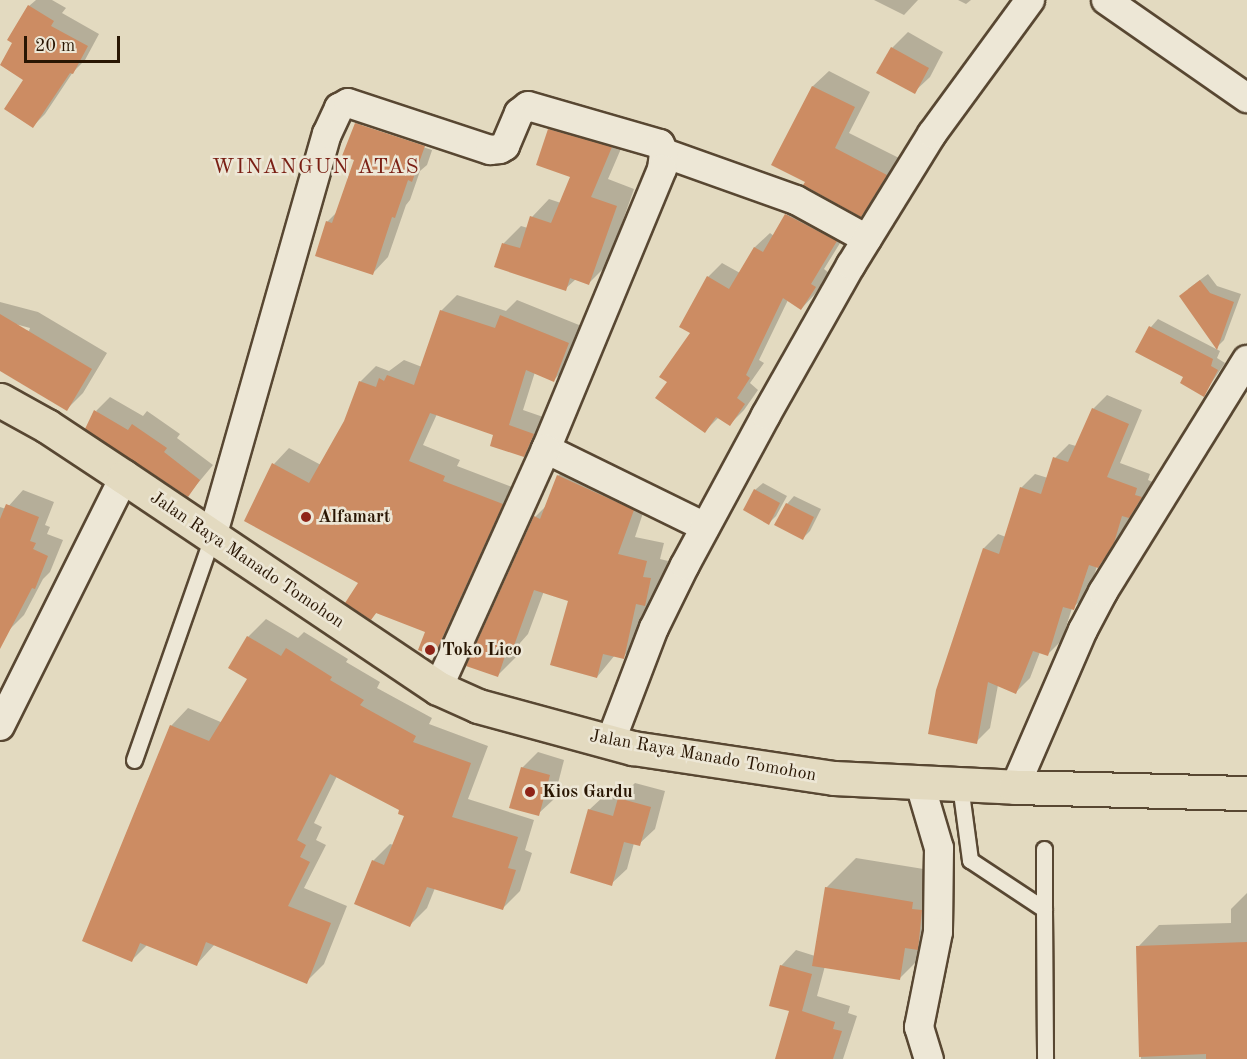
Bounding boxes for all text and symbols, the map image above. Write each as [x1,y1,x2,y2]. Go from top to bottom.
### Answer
scale bar [27,24,123,62]
text: 20 m [35,37,75,55]
district label: WINANGUN ATAS [212,155,420,181]
street label: Jalan Raya Manado Tomohon [146,487,348,633]
place label: Alfamart [318,506,390,528]
marker: Alfamart [299,510,313,524]
place label: Toko Lico [442,639,522,661]
marker: Toko Lico [423,643,437,657]
street label: Jalan Raya Manado Tomohon [588,725,818,787]
place label: Kios Gardu [542,781,633,803]
marker: Kios Gardu [523,785,537,799]

